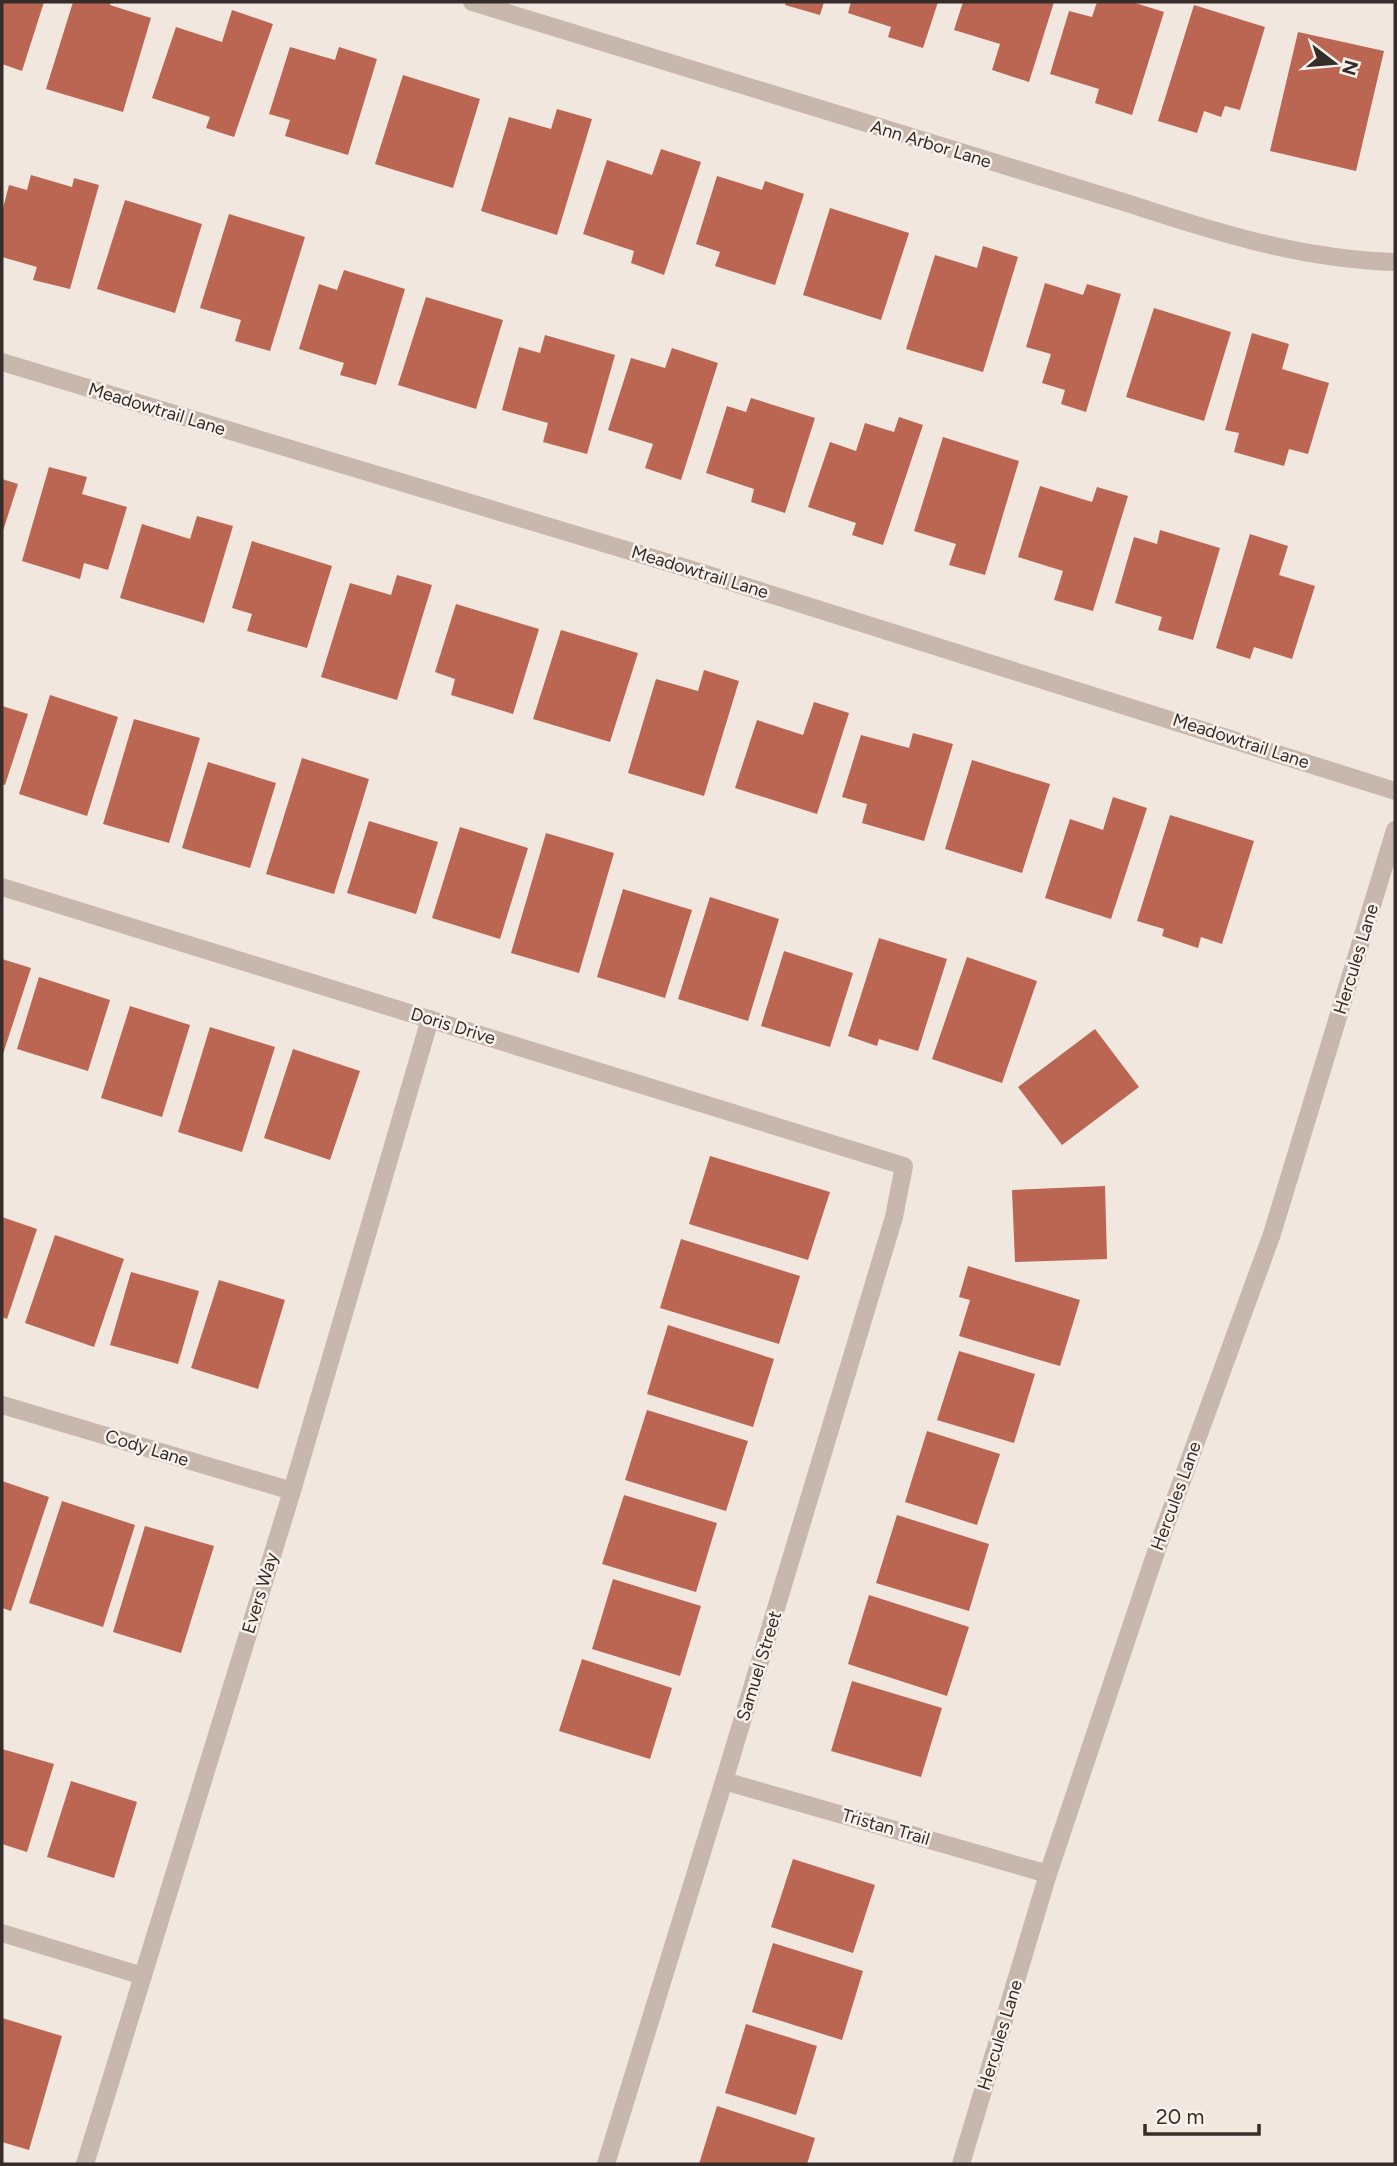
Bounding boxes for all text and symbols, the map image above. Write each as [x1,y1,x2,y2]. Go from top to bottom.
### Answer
north arrow [1299,28,1369,98]
text: N [1337,57,1363,78]
street label: Ann Arbor Lane [868,115,994,173]
street label: Meadowtrail Lane [86,378,228,440]
street label: Meadowtrail Lane [629,541,771,603]
street label: Meadowtrail Lane [1170,709,1312,773]
street label: Hercules Lane [1329,901,1383,1017]
street label: Doris Drive [408,1003,498,1049]
street label: Cody Lane [103,1425,192,1471]
street label: Hercules Lane [1146,1438,1206,1553]
street label: Evers Way [237,1549,283,1636]
street label: Samuel Street [732,1608,786,1724]
street label: Tristan Trail [839,1804,933,1850]
street label: Hercules Lane [973,1977,1027,2093]
scale bar [1145,2092,1259,2136]
text: 20 m [1156,2104,1204,2129]

